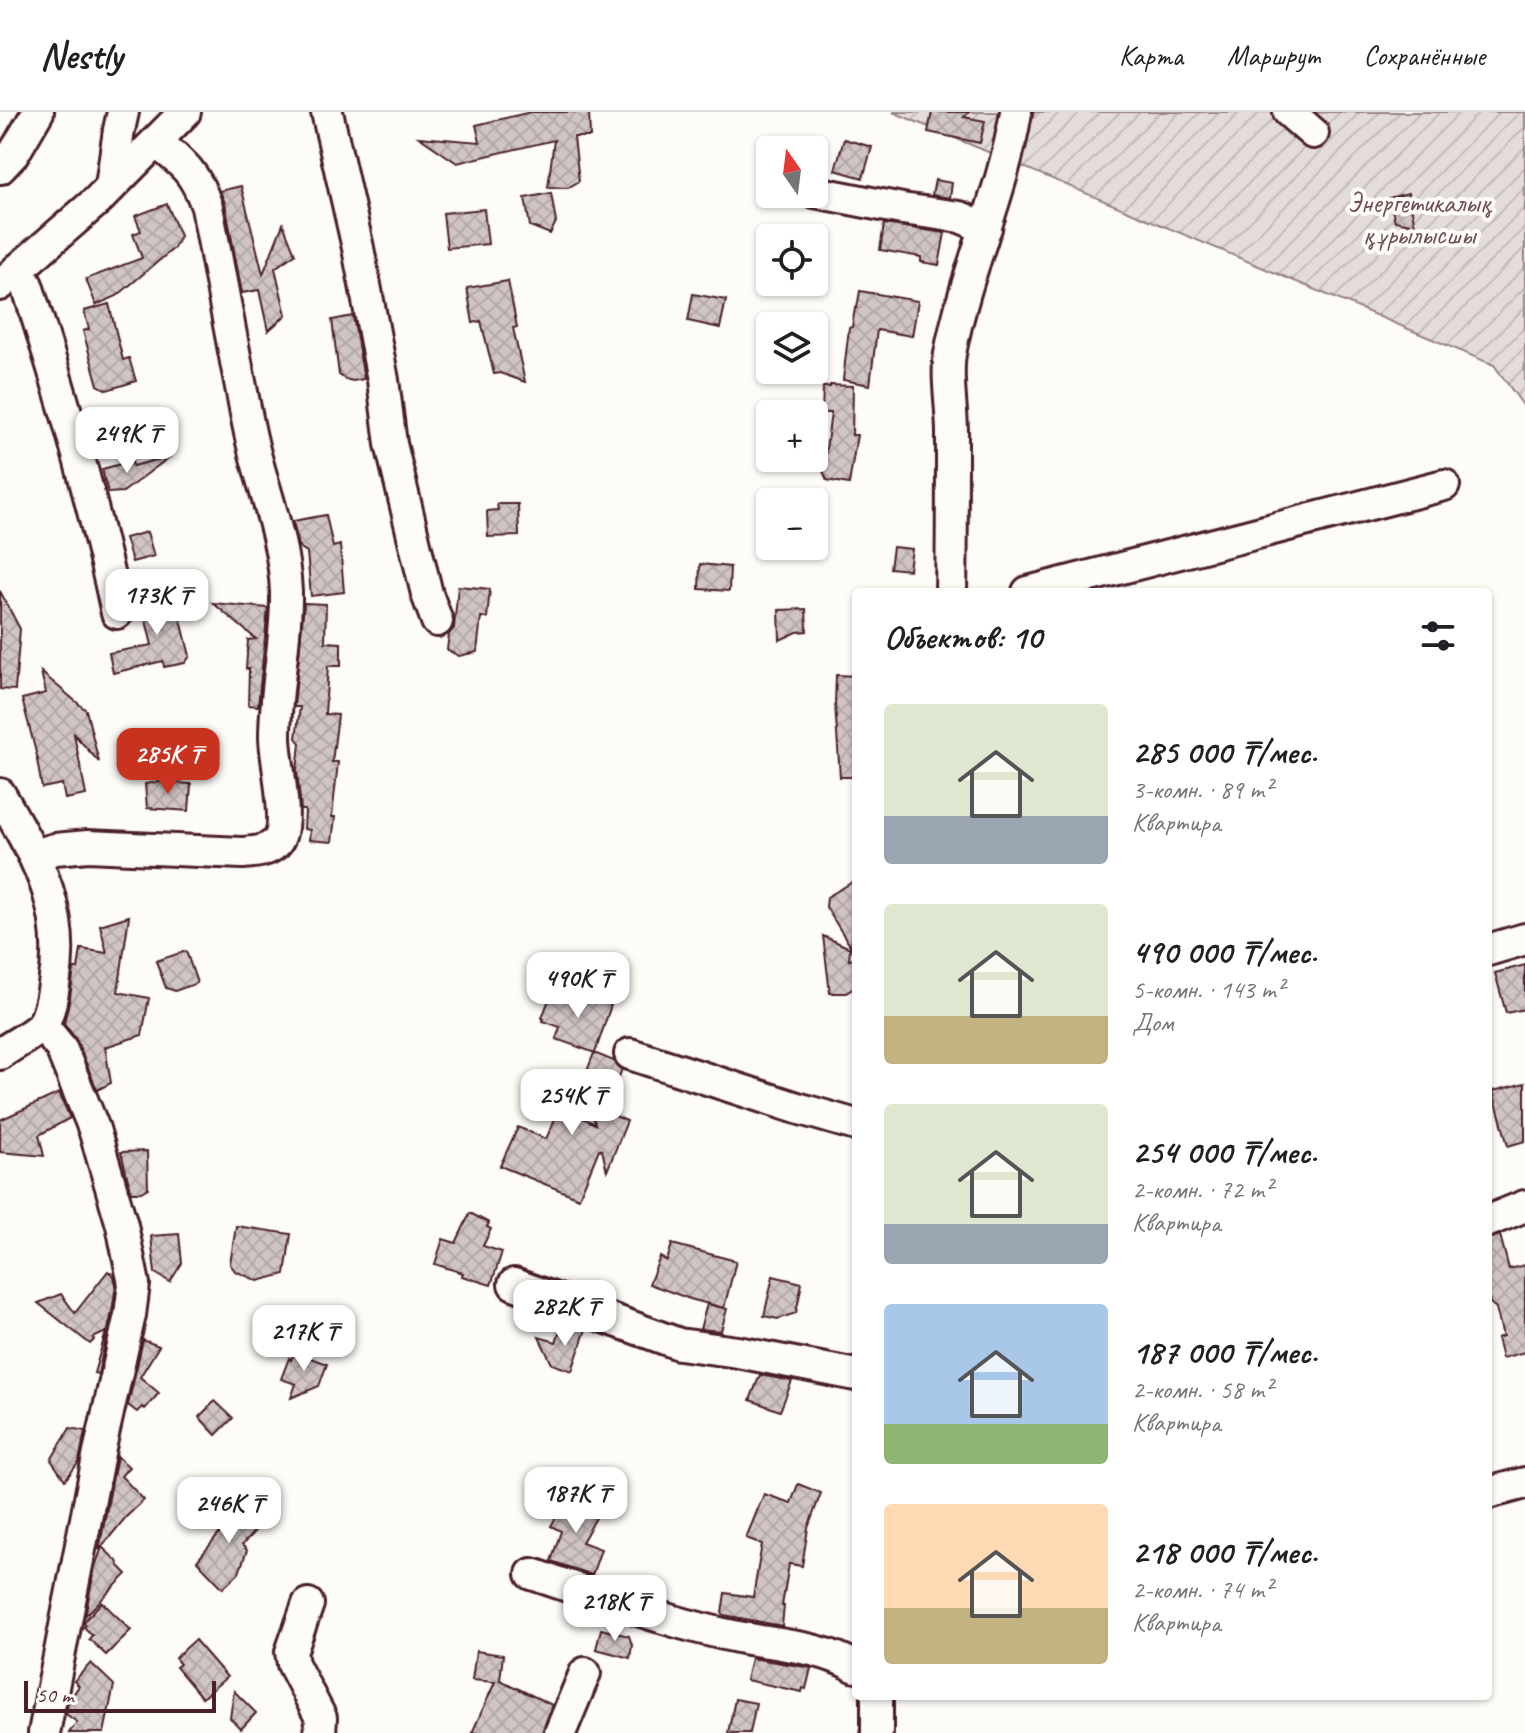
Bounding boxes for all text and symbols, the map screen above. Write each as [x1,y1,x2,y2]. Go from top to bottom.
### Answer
text: Nestly [40,32,122,79]
text: Карта [1119,38,1183,73]
text: Маршрут [1227,38,1319,73]
text: Сохранённые [1363,38,1485,73]
north arrow [756,136,828,208]
map controls [756,136,828,560]
park label: Энергетикалық құрылысшы [1347,185,1493,252]
button: locate [756,224,828,296]
button: layers [756,312,828,384]
button: + [756,400,828,472]
pin: 249K ₸ [62,407,192,475]
text: 249K ₸ [94,416,160,449]
button: − [756,488,828,560]
pin: 173K ₸ [92,569,222,637]
text: 173K ₸ [123,578,191,611]
icon: filters [1416,614,1460,658]
text: Объектов: 10 [884,615,1042,658]
pin: 285K ₸ [103,728,233,796]
text: 285 000 ₸/мес. [1132,730,1317,773]
icon: home [948,736,1044,832]
text: 285K ₸ [135,737,201,770]
text: 3-комн. · 89 m² [1132,773,1272,806]
text: Квартира [1132,806,1221,839]
text: 490 000 ₸/мес. [1132,930,1317,973]
icon: home [948,936,1044,1032]
pin: 490K ₸ [513,952,643,1020]
text: 490K ₸ [545,961,611,994]
text: 5-комн. · 143 m² [1132,973,1284,1006]
text: Дом [1132,1006,1174,1039]
pin: 254K ₸ [507,1069,637,1137]
text: 254K ₸ [539,1078,605,1111]
text: 254 000 ₸/мес. [1132,1130,1317,1173]
icon: home [948,1136,1044,1232]
text: 2-комн. · 72 m² [1132,1173,1272,1206]
text: Квартира [1132,1206,1221,1239]
pin: 282K ₸ [500,1280,630,1348]
text: 282K ₸ [531,1289,599,1322]
pin: 217K ₸ [239,1305,369,1373]
text: 217K ₸ [270,1314,338,1347]
text: 187 000 ₸/мес. [1132,1330,1317,1373]
icon: home [948,1336,1044,1432]
text: 2-комн. · 58 m² [1132,1373,1272,1406]
text: Квартира [1132,1406,1221,1439]
pin: 187K ₸ [511,1467,641,1535]
text: 187K ₸ [542,1476,610,1509]
pin: 246K ₸ [164,1477,294,1545]
text: 246K ₸ [195,1486,263,1519]
text: 218 000 ₸/мес. [1132,1530,1318,1573]
icon: home [948,1536,1044,1632]
text: 2-комн. · 74 m² [1132,1573,1272,1606]
pin: 218K ₸ [550,1575,680,1643]
text: 218K ₸ [581,1584,649,1617]
text: Квартира [1132,1606,1221,1639]
scale bar [24,1677,216,1713]
text: 50 m [36,1681,73,1709]

